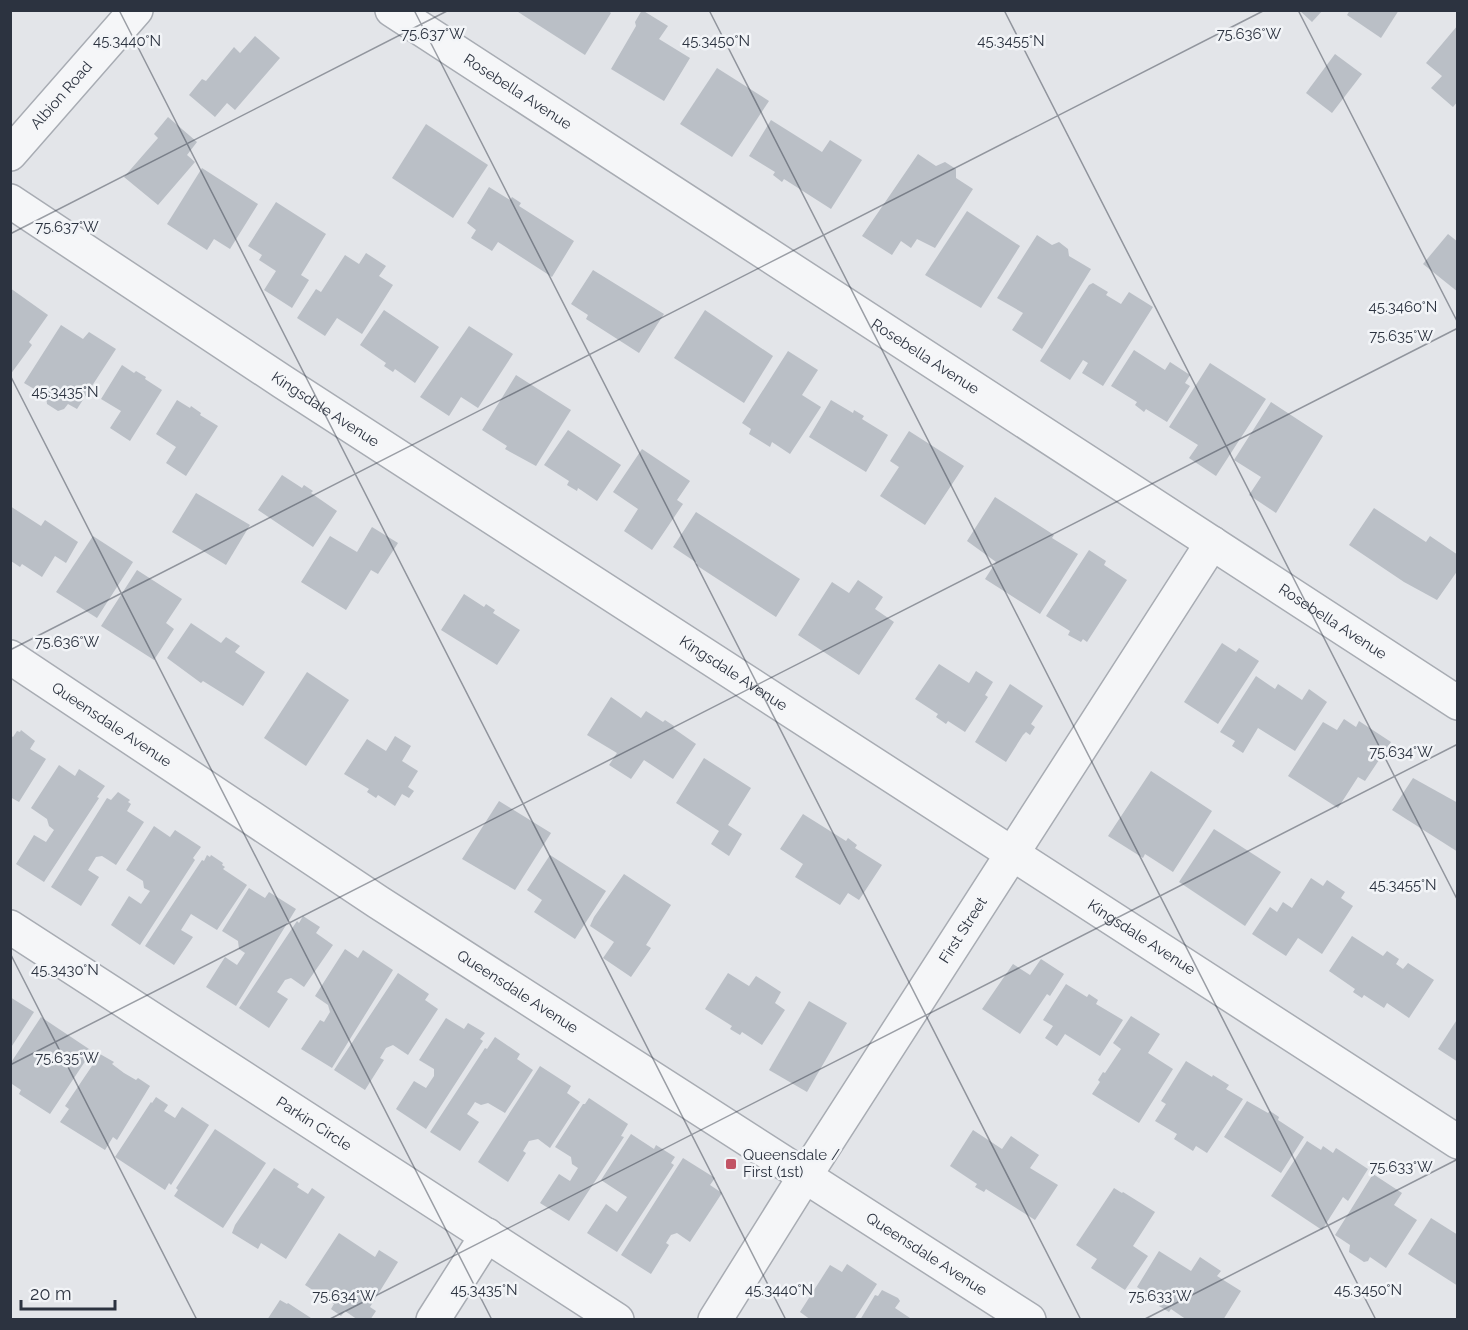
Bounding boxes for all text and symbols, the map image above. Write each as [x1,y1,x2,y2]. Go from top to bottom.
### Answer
text: 75.637°W [401,25,465,43]
text: 75.636°W [1217,25,1282,43]
text: 45.3440°N [93,32,161,50]
text: 45.3450°N [682,32,750,50]
text: 45.3455°N [977,32,1045,50]
street label: Rosebella Avenue [460,50,575,133]
street label: Albion Road [27,58,96,133]
text: 75.637°W [35,218,99,236]
text: 45.3460°N [1369,298,1437,316]
street label: Rosebella Avenue [868,315,983,398]
text: 75.635°W [1369,327,1433,345]
street label: Kingsdale Avenue [268,368,383,451]
text: 45.3435°N [31,383,99,401]
street label: Rosebella Avenue [1275,580,1390,663]
street label: Kingsdale Avenue [676,632,791,715]
text: 75.636°W [35,633,100,651]
street label: Queensdale Avenue [48,678,175,771]
text: 75.634°W [1369,743,1433,761]
text: 45.3455°N [1369,876,1437,894]
street label: First Street [935,894,991,967]
street label: Kingsdale Avenue [1084,896,1199,979]
street label: Queensdale Avenue [454,946,582,1037]
text: 45.3430°N [31,961,99,979]
text: 75.635°W [35,1049,99,1067]
street label: Parkin Circle [273,1093,355,1155]
place label: Queensdale / First (1st) [743,1146,840,1181]
marker: Queensdale / First (1st) [724,1157,738,1171]
text: 75.633°W [1369,1158,1433,1176]
street label: Queensdale Avenue [863,1209,991,1300]
scale bar [21,1273,116,1311]
text: 45.3435°N [450,1281,518,1299]
text: 45.3440°N [745,1281,813,1299]
text: 45.3450°N [1334,1281,1402,1299]
text: 20 m [30,1283,72,1304]
text: 75.634°W [312,1287,376,1305]
text: 75.633°W [1128,1287,1192,1305]

